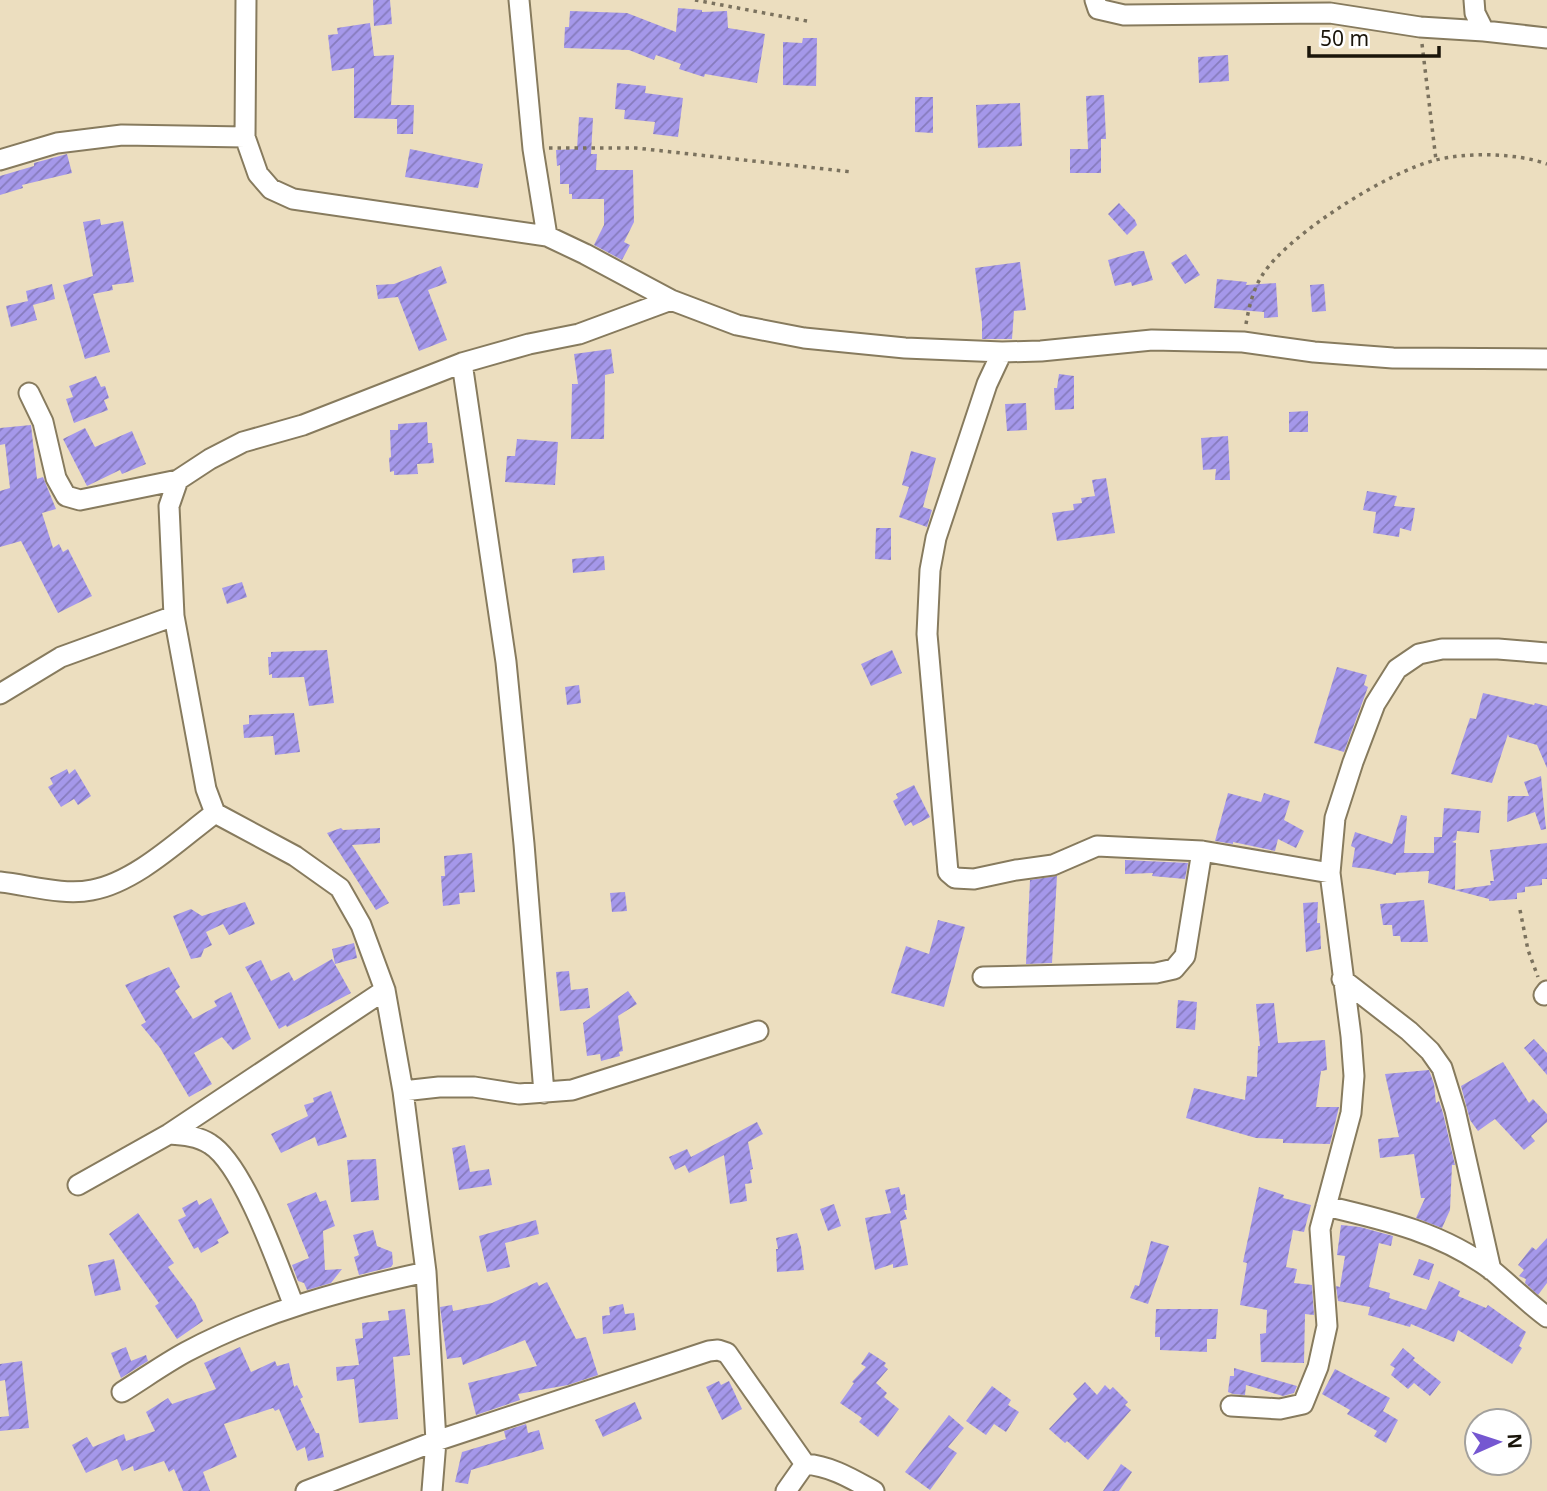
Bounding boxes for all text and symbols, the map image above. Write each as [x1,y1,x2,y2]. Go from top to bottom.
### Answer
scale bar [1309,14,1438,58]
text: 50 m [1320,24,1369,52]
north arrow [1463,1407,1533,1477]
text: N [1502,1433,1528,1450]

